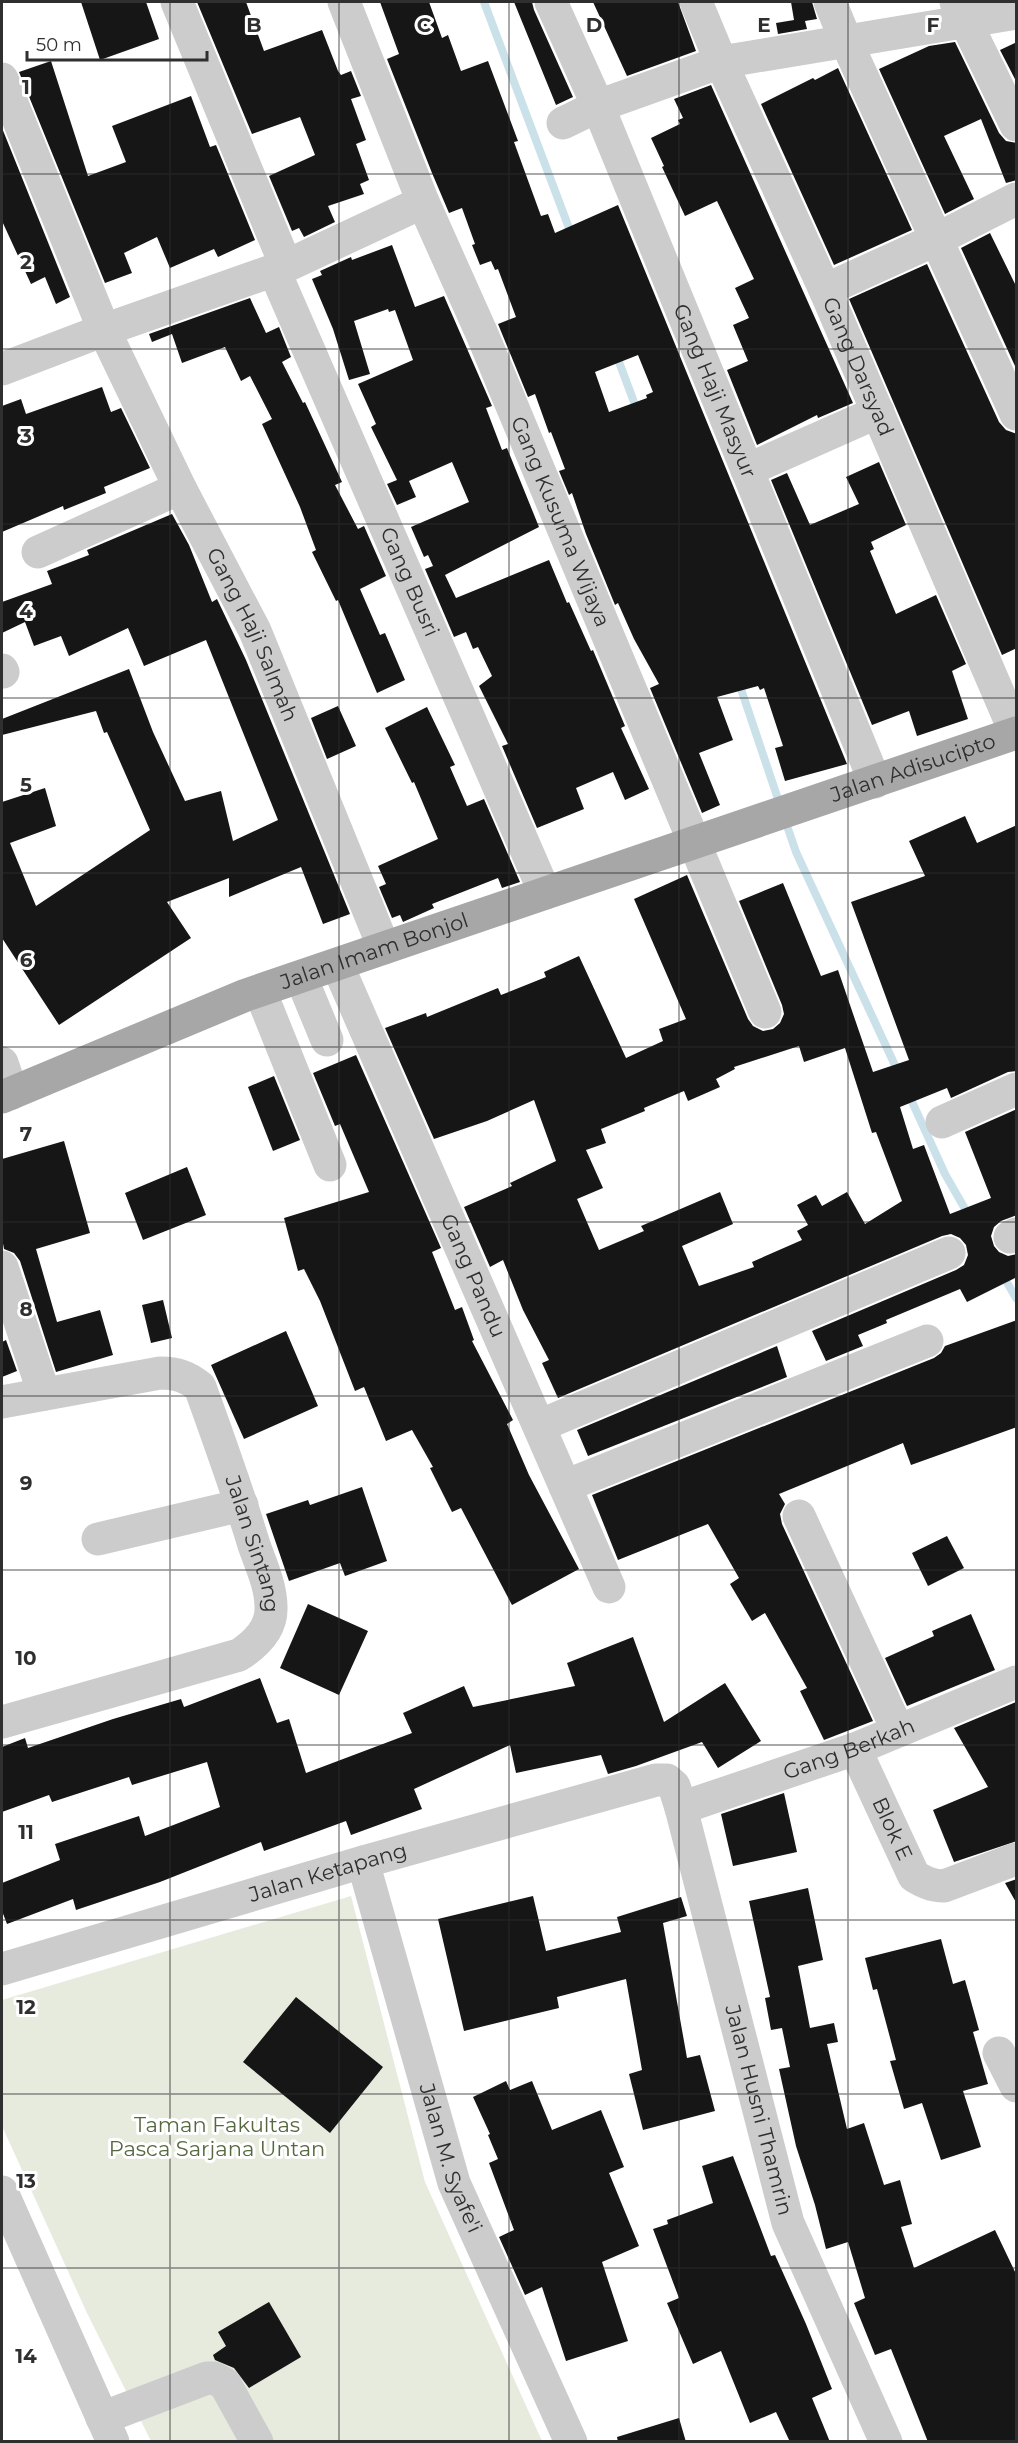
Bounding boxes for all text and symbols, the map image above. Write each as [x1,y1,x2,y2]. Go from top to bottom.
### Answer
text: B [246,13,262,37]
text: C [417,13,432,37]
text: D [586,13,602,37]
text: E [757,13,771,37]
text: F [927,13,940,37]
scale bar [27,24,207,62]
text: 50 m [36,34,82,56]
text: 1 [22,75,30,99]
text: 2 [20,250,32,274]
street label: Gang Darsyad [818,293,899,440]
street label: Gang Haji Masyur [668,300,762,481]
street label: Gang Kusuma Wijaya [506,413,616,630]
text: 3 [19,424,32,448]
street label: Gang Busri [375,523,445,640]
street label: Gang Haji Salmah [202,543,304,725]
text: 4 [19,599,33,623]
street label: Jalan Adisucipto [826,728,999,808]
text: 5 [20,773,32,797]
street label: Jalan Imam Bonjol [276,907,472,995]
text: 6 [20,948,33,972]
text: 7 [20,1122,32,1146]
street label: Gang Pandu [436,1210,511,1341]
text: 8 [19,1297,33,1321]
text: 9 [20,1471,32,1495]
street label: Jalan Sintang [220,1471,284,1613]
text: 10 [15,1646,37,1670]
street label: Gang Berkah [780,1713,918,1784]
street label: Blok E [867,1793,918,1864]
text: 11 [18,1820,34,1844]
street label: Jalan Ketapang [245,1837,410,1907]
text: 12 [16,1995,36,2019]
street label: Jalan Husni Thamrin [720,2001,798,2218]
street label: Jalan M. Syafe'i [414,2080,488,2237]
park label: Taman Fakultas Pasca Sarjana Untan [109,2112,325,2161]
text: 13 [16,2169,36,2193]
text: 14 [15,2344,37,2368]

